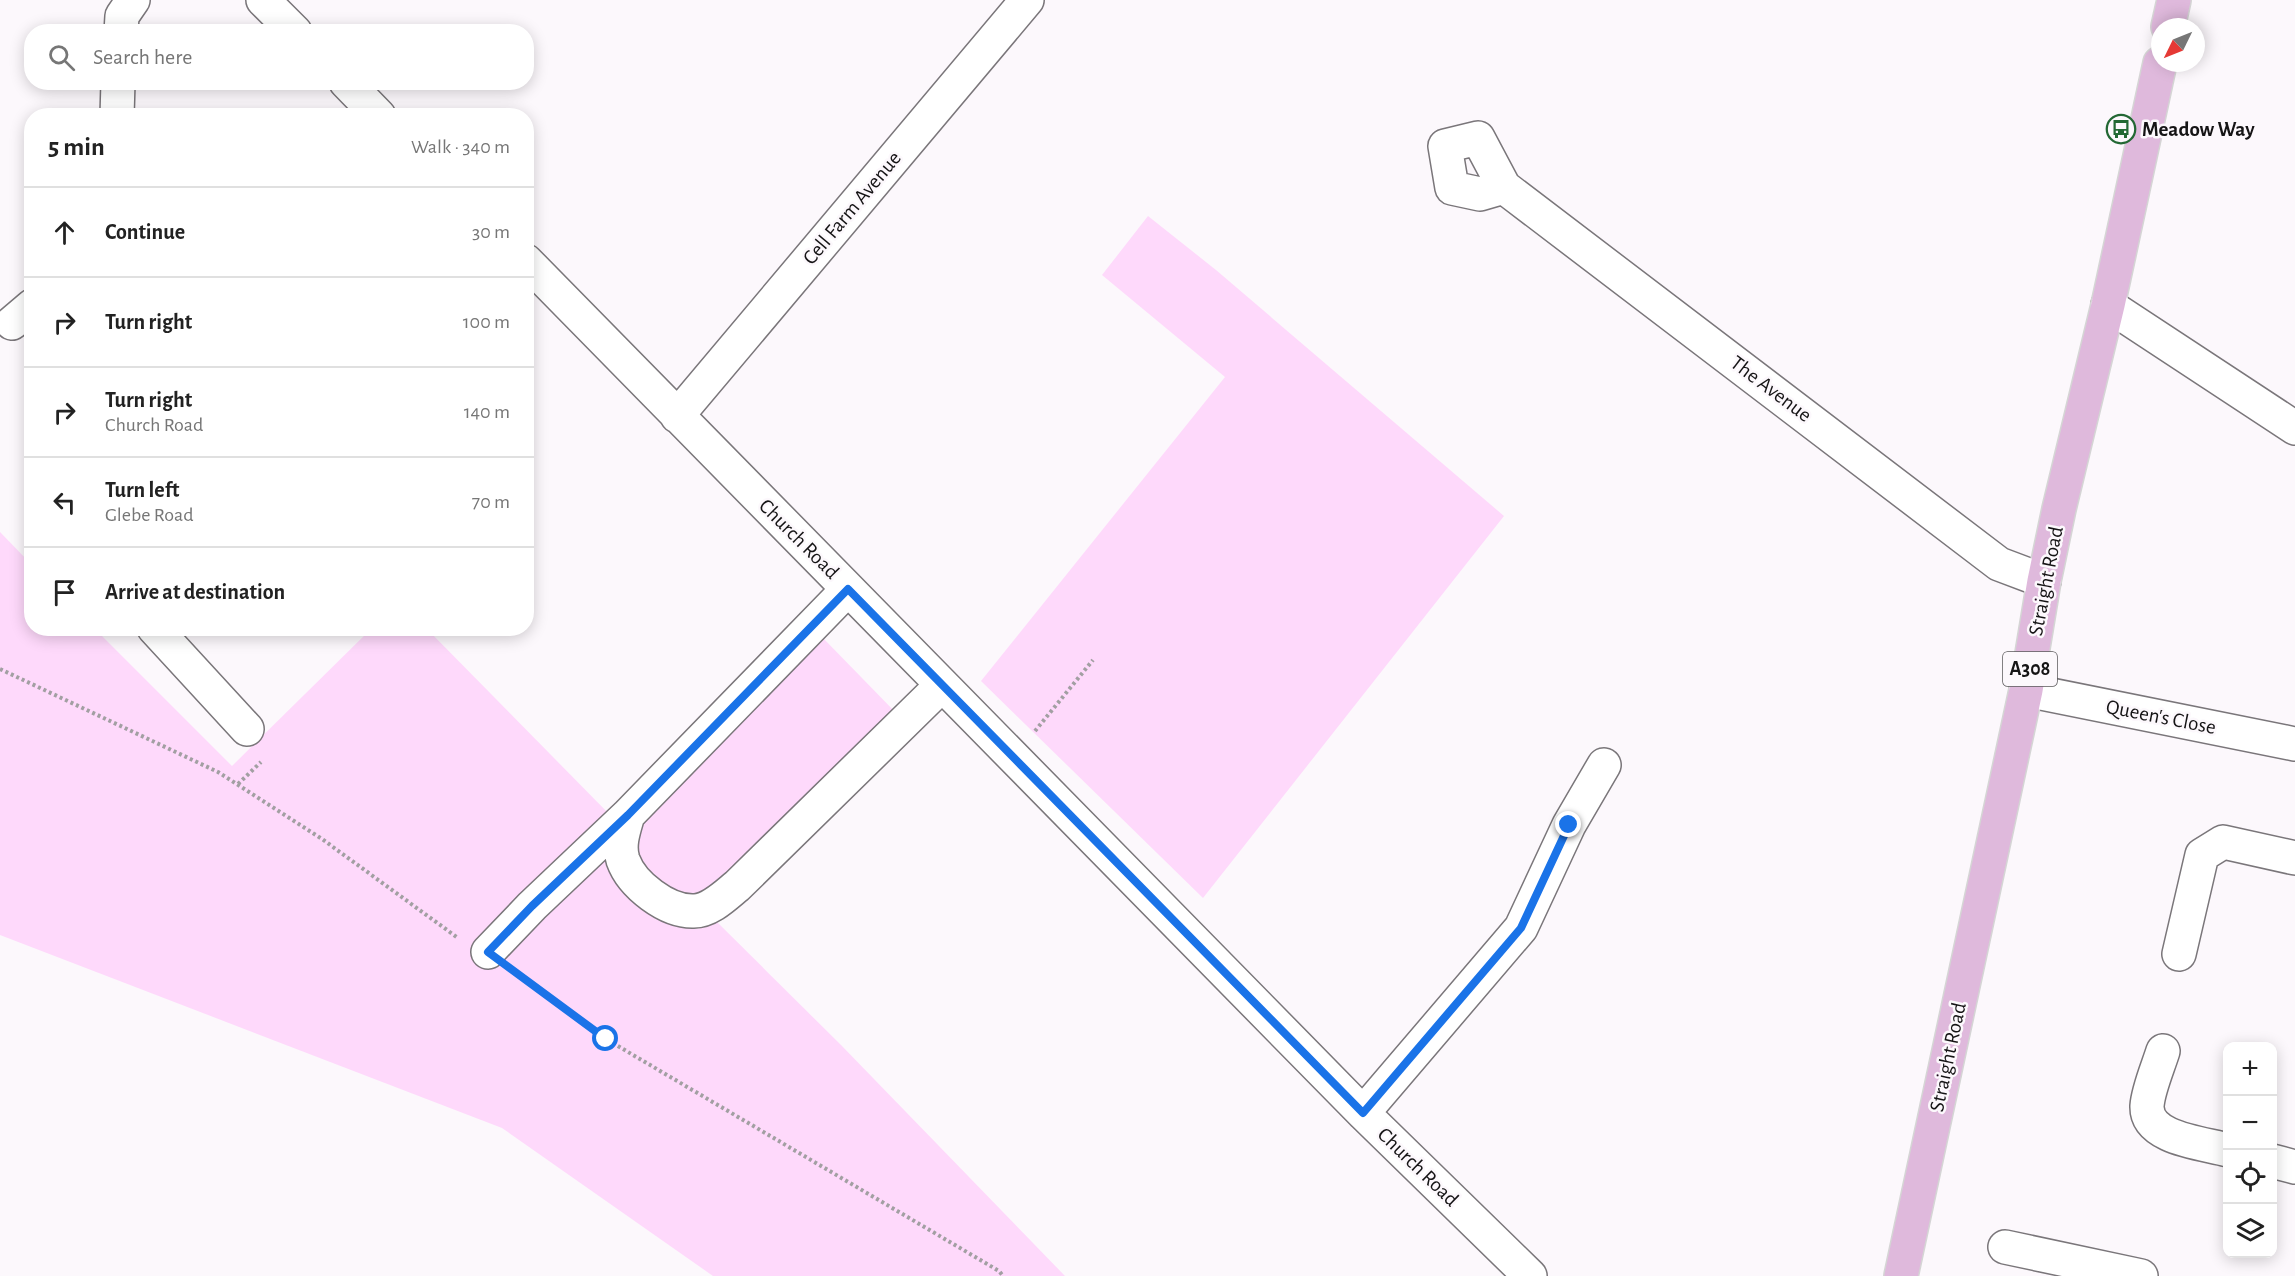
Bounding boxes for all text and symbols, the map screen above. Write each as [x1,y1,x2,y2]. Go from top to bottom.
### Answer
north arrow [2151,18,2205,72]
search box [24,24,534,90]
icon: search [45,41,78,74]
text: Search here [93,46,192,68]
bus stop icon: Meadow Way [2105,113,2137,145]
place label: Meadow Way [2142,119,2255,140]
text: 5 min [48,134,105,160]
text: Walk · 340 m [411,137,510,157]
street label: Cell Farm Avenue [799,148,905,268]
icon: ahead [48,216,81,249]
text: Continue [105,221,185,243]
text: 30 m [472,222,510,242]
icon: right [48,306,81,339]
text: Turn right [105,311,192,333]
text: 100 m [463,312,510,332]
street label: The Avenue [1727,352,1815,426]
text: Turn right [105,389,192,411]
icon: right [48,396,81,429]
text: 140 m [464,402,510,422]
text: Church Road [105,415,203,435]
text: Turn left [105,479,179,501]
icon: left [48,486,81,519]
text: 70 m [472,492,510,512]
street label: Church Road [755,495,843,583]
text: Glebe Road [105,505,194,525]
street label: Straight Road [2025,524,2067,638]
icon: arrive [48,576,81,609]
text: Arrive at destination [105,581,285,603]
road number: A308 [2003,652,2057,686]
street label: Queen's Close [2104,696,2218,738]
route end [1555,811,1581,837]
street label: Straight Road [1926,1000,1970,1114]
route start [592,1025,618,1051]
map controls [2223,1042,2277,1258]
button: + [2223,1042,2277,1096]
button: − [2223,1096,2277,1150]
street label: Church Road [1374,1124,1463,1211]
button: locate [2223,1150,2277,1204]
button: layers [2223,1204,2277,1258]

